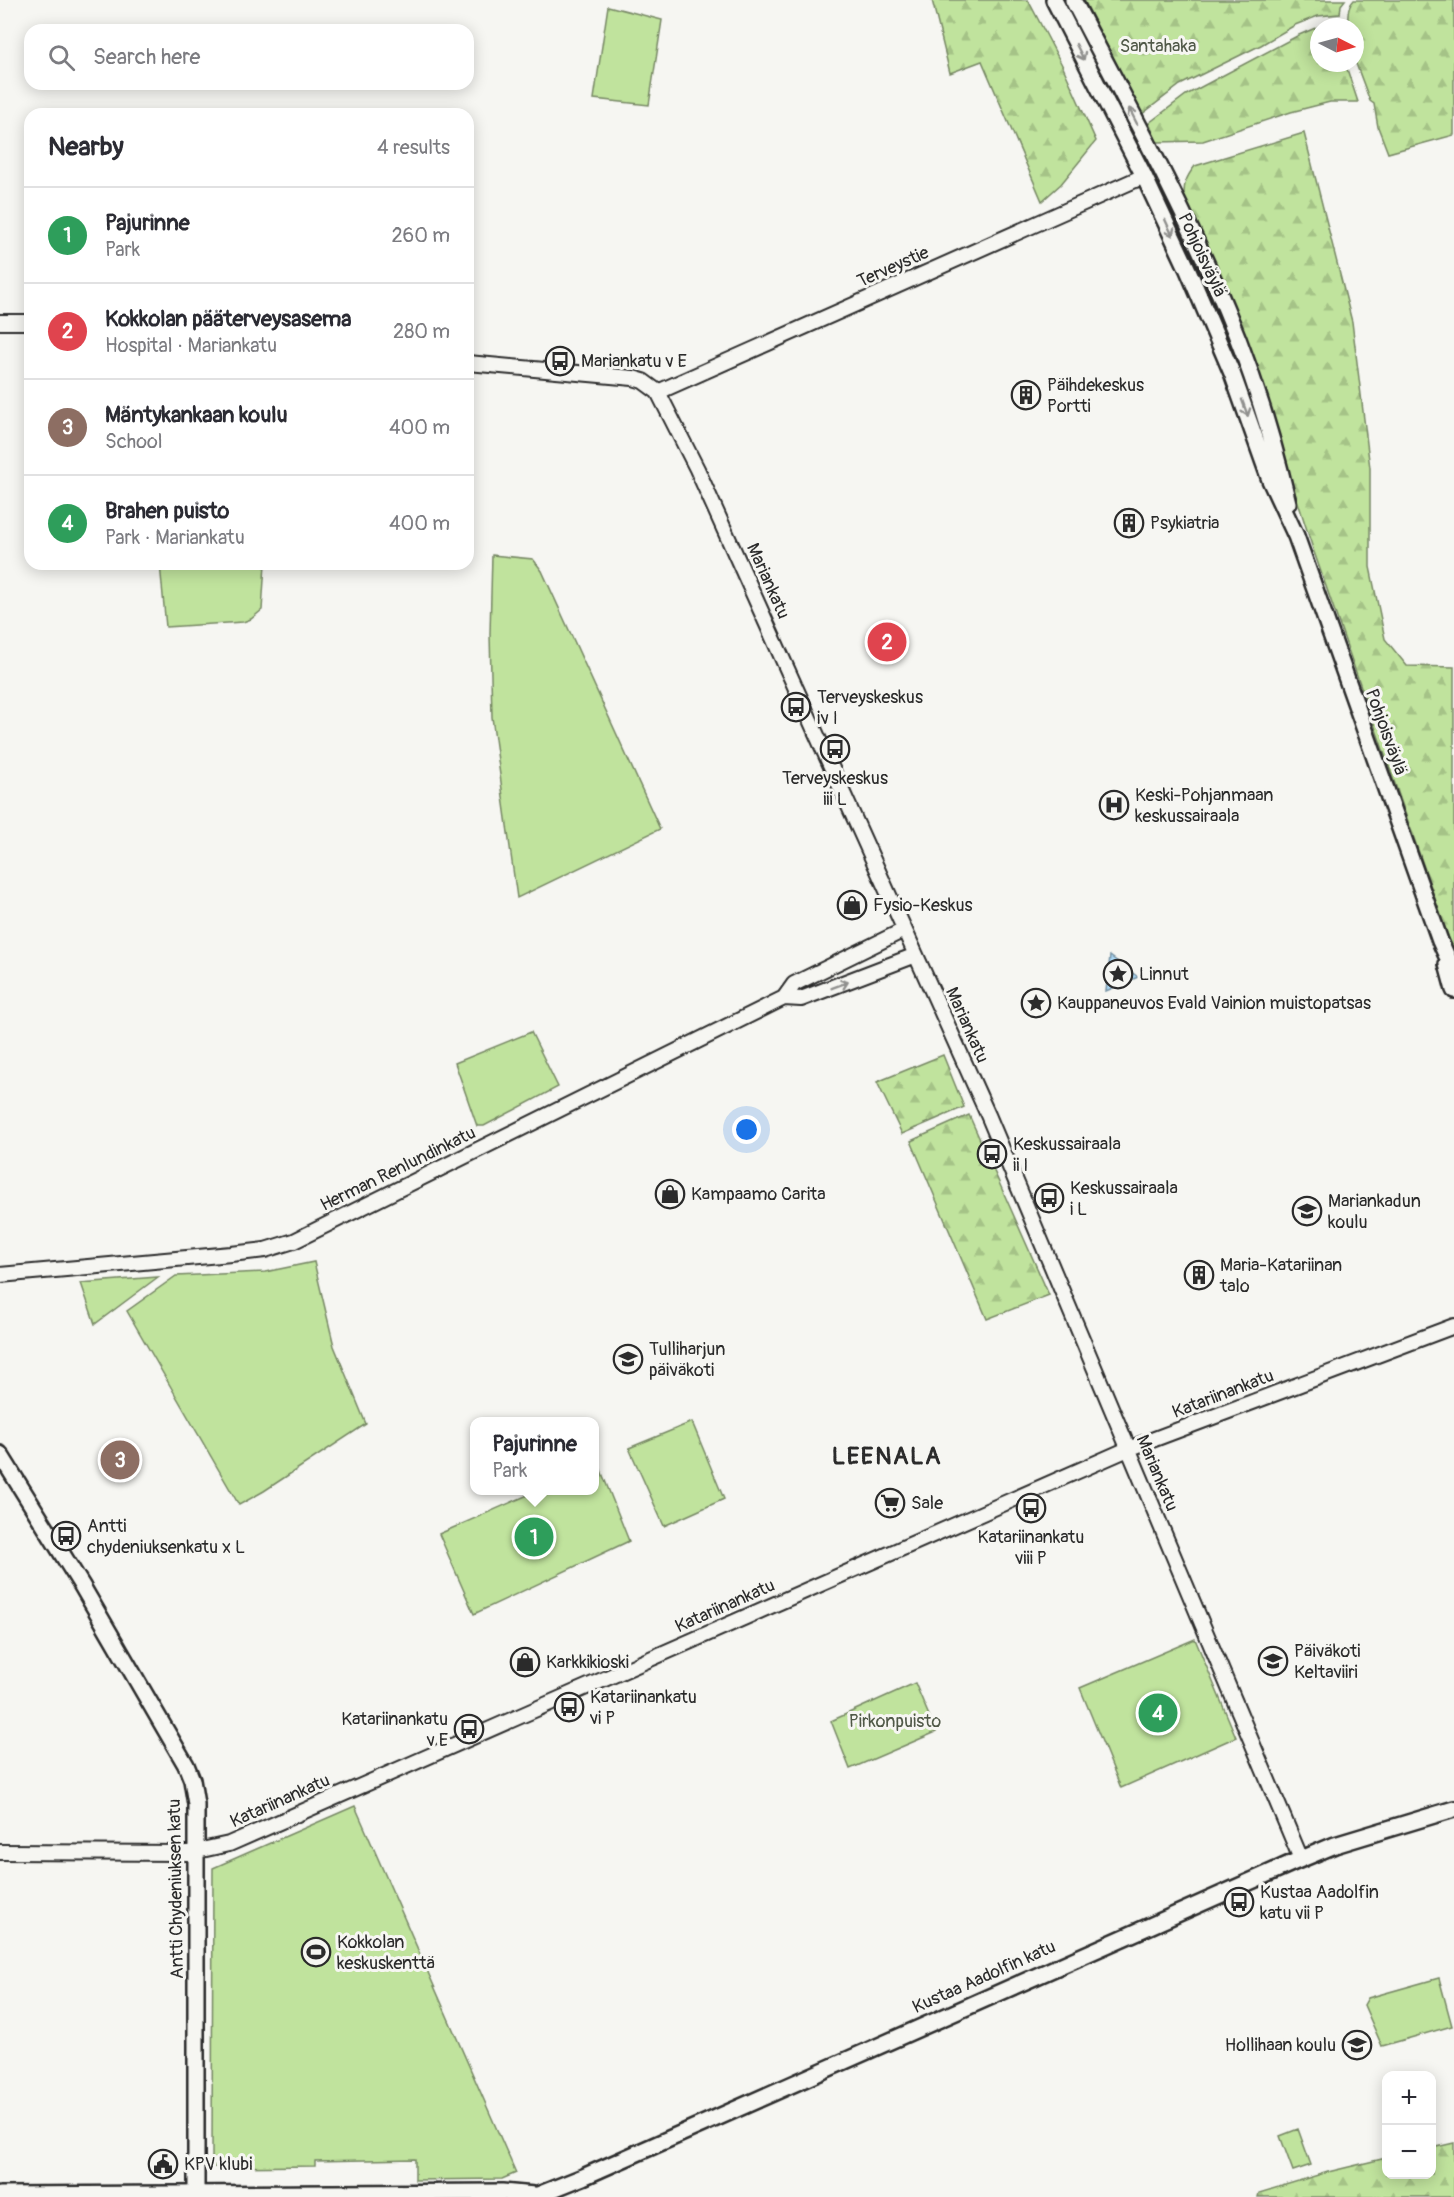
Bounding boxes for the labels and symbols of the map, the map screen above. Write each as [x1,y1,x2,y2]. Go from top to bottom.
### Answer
north arrow [1310,18,1364,72]
park label: Santahaka [1120,35,1196,58]
one-way arrow [1075,43,1087,61]
one-way arrow [1127,108,1138,126]
street label: Pohjoisväylä [1172,209,1232,301]
one-way arrow [1163,219,1175,237]
street label: Terveystie [853,241,933,293]
bus stop icon: Mariankatu v E [544,345,576,377]
place label: Mariankatu v E [581,350,687,373]
place label: Päihdekeskus Portti [1047,374,1144,418]
building icon: Päihdekeskus Portti [1010,379,1042,411]
one-way arrow [1240,398,1251,417]
building icon: Psykiatria [1113,507,1145,539]
place label: Psykiatria [1150,512,1219,535]
street label: Mariankatu [741,539,795,623]
pin: 2 [868,620,906,664]
place label: Terveyskeskus iv I [817,686,923,730]
street label: Pohjoisväylä [1360,686,1412,778]
bus stop icon: Terveyskeskus iv I [780,691,812,723]
bus stop icon: Terveyskeskus iii L [819,733,851,765]
place label: Terveyskeskus iii L [782,767,888,811]
place label: Keski-Pohjanmaan keskussairaala [1135,784,1273,828]
hospital icon: Keski-Pohjanmaan keskussairaala [1098,789,1130,821]
shop icon: Fysio-Keskus [836,889,868,921]
place label: Fysio-Keskus [873,894,973,917]
place icon: Linnut [1102,958,1134,990]
place label: Linnut [1139,963,1190,986]
one-way arrow [830,979,848,990]
street label: Mariankatu [940,983,994,1067]
place icon: Kauppaneuvos Evald Vainion muistopatsas [1020,987,1052,1019]
place label: Kauppaneuvos Evald Vainion muistopatsas [1057,992,1371,1015]
your location [732,1115,761,1144]
street label: Herman Renlundinkatu [316,1121,480,1217]
place label: Keskussairaala ii I [1013,1133,1121,1177]
bus stop icon: Keskussairaala ii I [976,1138,1008,1170]
place label: Keskussairaala i L [1070,1177,1178,1221]
shop icon: Kampaamo Carita [654,1178,686,1210]
bus stop icon: Keskussairaala i L [1033,1182,1065,1214]
place label: Kampaamo Carita [691,1183,826,1206]
place label: Mariankadun koulu [1328,1190,1421,1234]
school or university icon: Mariankadun koulu [1291,1195,1323,1227]
place label: Maria-Katariinan talo [1219,1254,1342,1298]
building icon: Maria-Katariinan talo [1183,1259,1215,1291]
place label: Tulliharjun päiväkoti [649,1338,726,1382]
school or university icon: Tulliharjun päiväkoti [612,1343,644,1375]
street label: Katariinankatu [1169,1364,1277,1424]
street label: Mariankatu [1131,1431,1183,1515]
pin: 3 [100,1438,140,1482]
district label: LEENALA [832,1442,942,1471]
supermarket icon: Sale [874,1487,906,1519]
place label: Sale [911,1492,943,1515]
bus stop icon: Katariinankatu viii P [1015,1492,1047,1524]
pin: 1 [514,1514,554,1560]
place label: Antti chydeniuksenkatu x L [87,1515,245,1559]
bus stop icon: Antti chydeniuksenkatu x L [50,1520,82,1552]
place label: Katariinankatu viii P [978,1526,1084,1570]
street label: Katariinankatu [672,1574,778,1638]
place label: Päiväkoti Keltaviiri [1294,1640,1361,1684]
school or university icon: Päiväkoti Keltaviiri [1257,1645,1289,1677]
shop icon: Karkkikioski [509,1646,541,1678]
place label: Karkkikioski [546,1651,629,1674]
place label: Katariinankatu vi P [589,1686,697,1730]
pin: 4 [1138,1690,1178,1736]
bus stop icon: Katariinankatu vi P [553,1691,585,1723]
place label: Katariinankatu v E [341,1708,448,1752]
park label: Pirkonpuisto [849,1710,942,1733]
bus stop icon: Katariinankatu v E [453,1713,485,1745]
street label: Katariinankatu [227,1769,333,1833]
street label: Antti Chydeniuksen katu [163,1799,189,1979]
place label: Kustaa Aadolfin katu vii P [1260,1881,1379,1925]
bus stop icon: Kustaa Aadolfin katu vii P [1223,1886,1255,1918]
place label: Kokkolan keskuskenttä [337,1931,435,1975]
street label: Kustaa Aadolfin katu [909,1935,1059,2019]
sports icon: Kokkolan keskuskenttä [300,1936,332,1968]
school or university icon: Hollihaan koulu [1341,2029,1373,2061]
place label: Hollihaan koulu [1225,2034,1336,2057]
public building icon: KPV klubi [147,2148,179,2180]
place label: KPV klubi [184,2153,252,2176]

